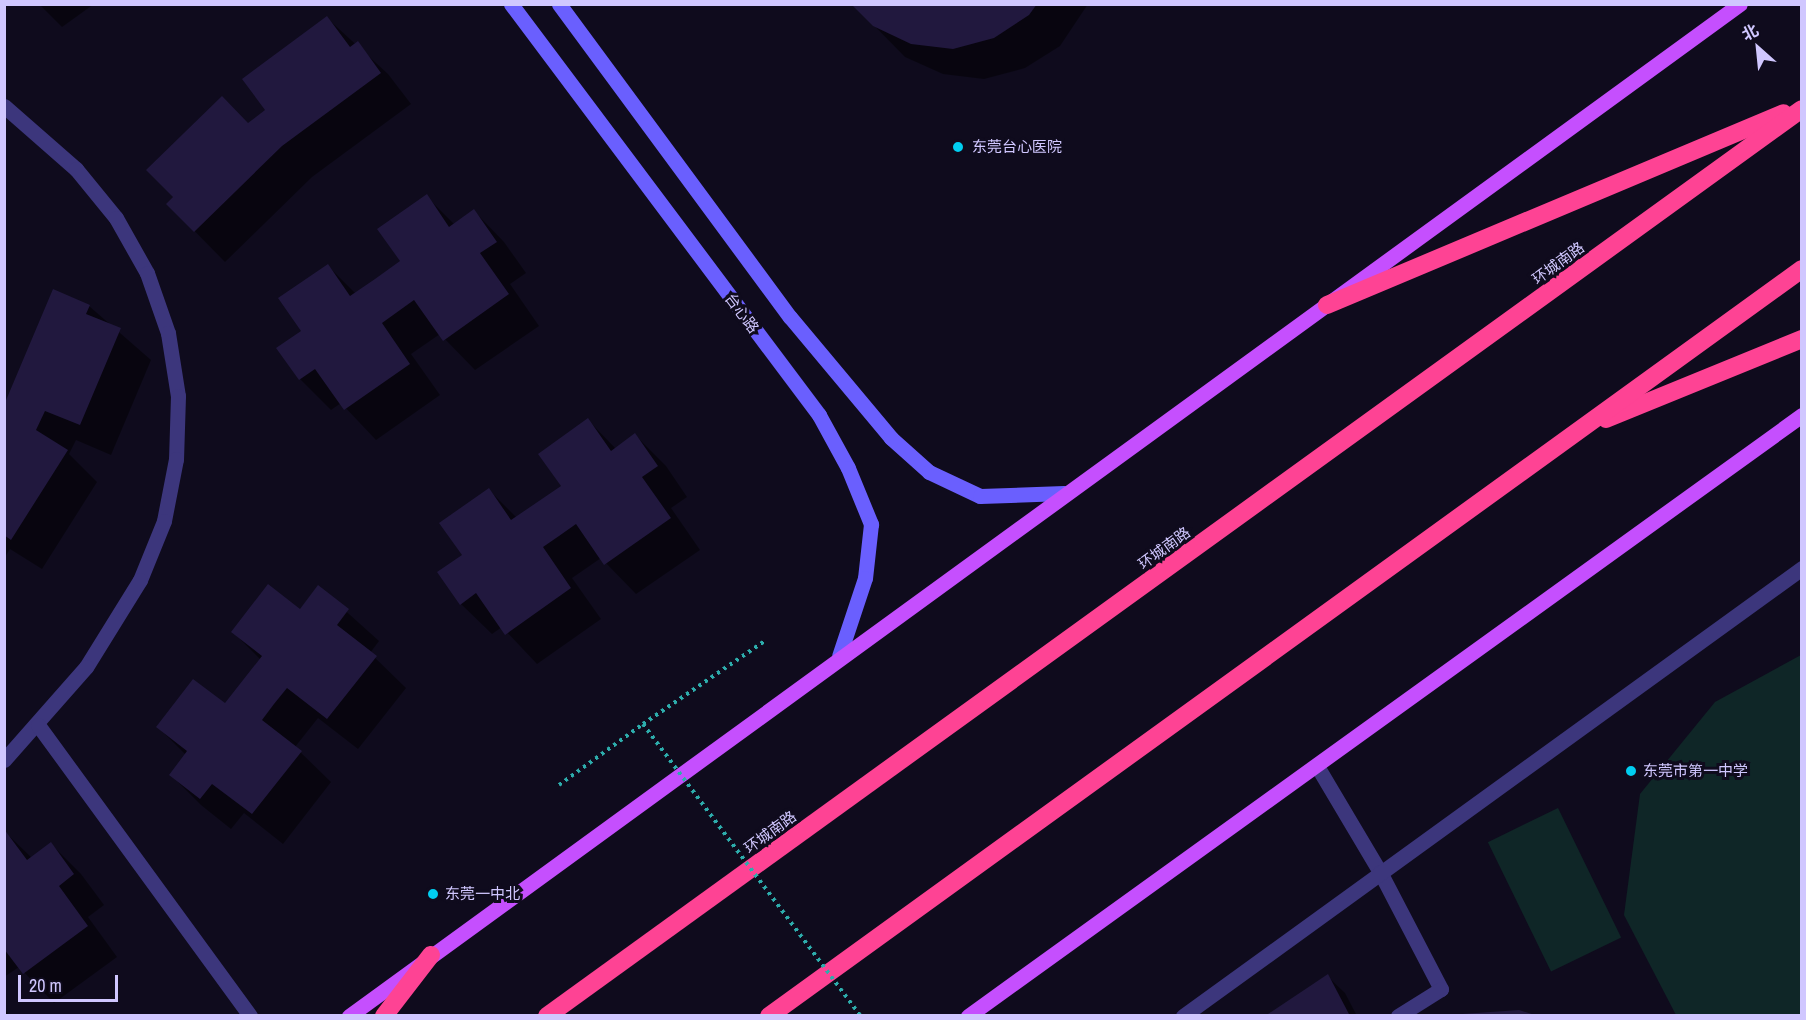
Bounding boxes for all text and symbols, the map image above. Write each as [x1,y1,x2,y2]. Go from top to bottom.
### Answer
north arrow [1728,18,1788,78]
text: 北 [1738,19,1762,45]
marker: 东莞台心医院 [949,138,967,156]
place label: 东莞台心医院 [972,138,1062,156]
street label: 环城南路 [1528,238,1588,288]
street label: 台心路 [721,290,763,336]
street label: 环城南路 [1134,523,1194,573]
place label: 东莞市第一中学 [1643,762,1748,780]
marker: 东莞市第一中学 [1624,764,1638,778]
street label: 环城南路 [740,807,800,857]
place label: 东莞一中北 [445,885,520,903]
marker: 东莞一中北 [426,887,440,901]
scale bar [21,963,122,1001]
text: 20 m [29,973,62,998]

